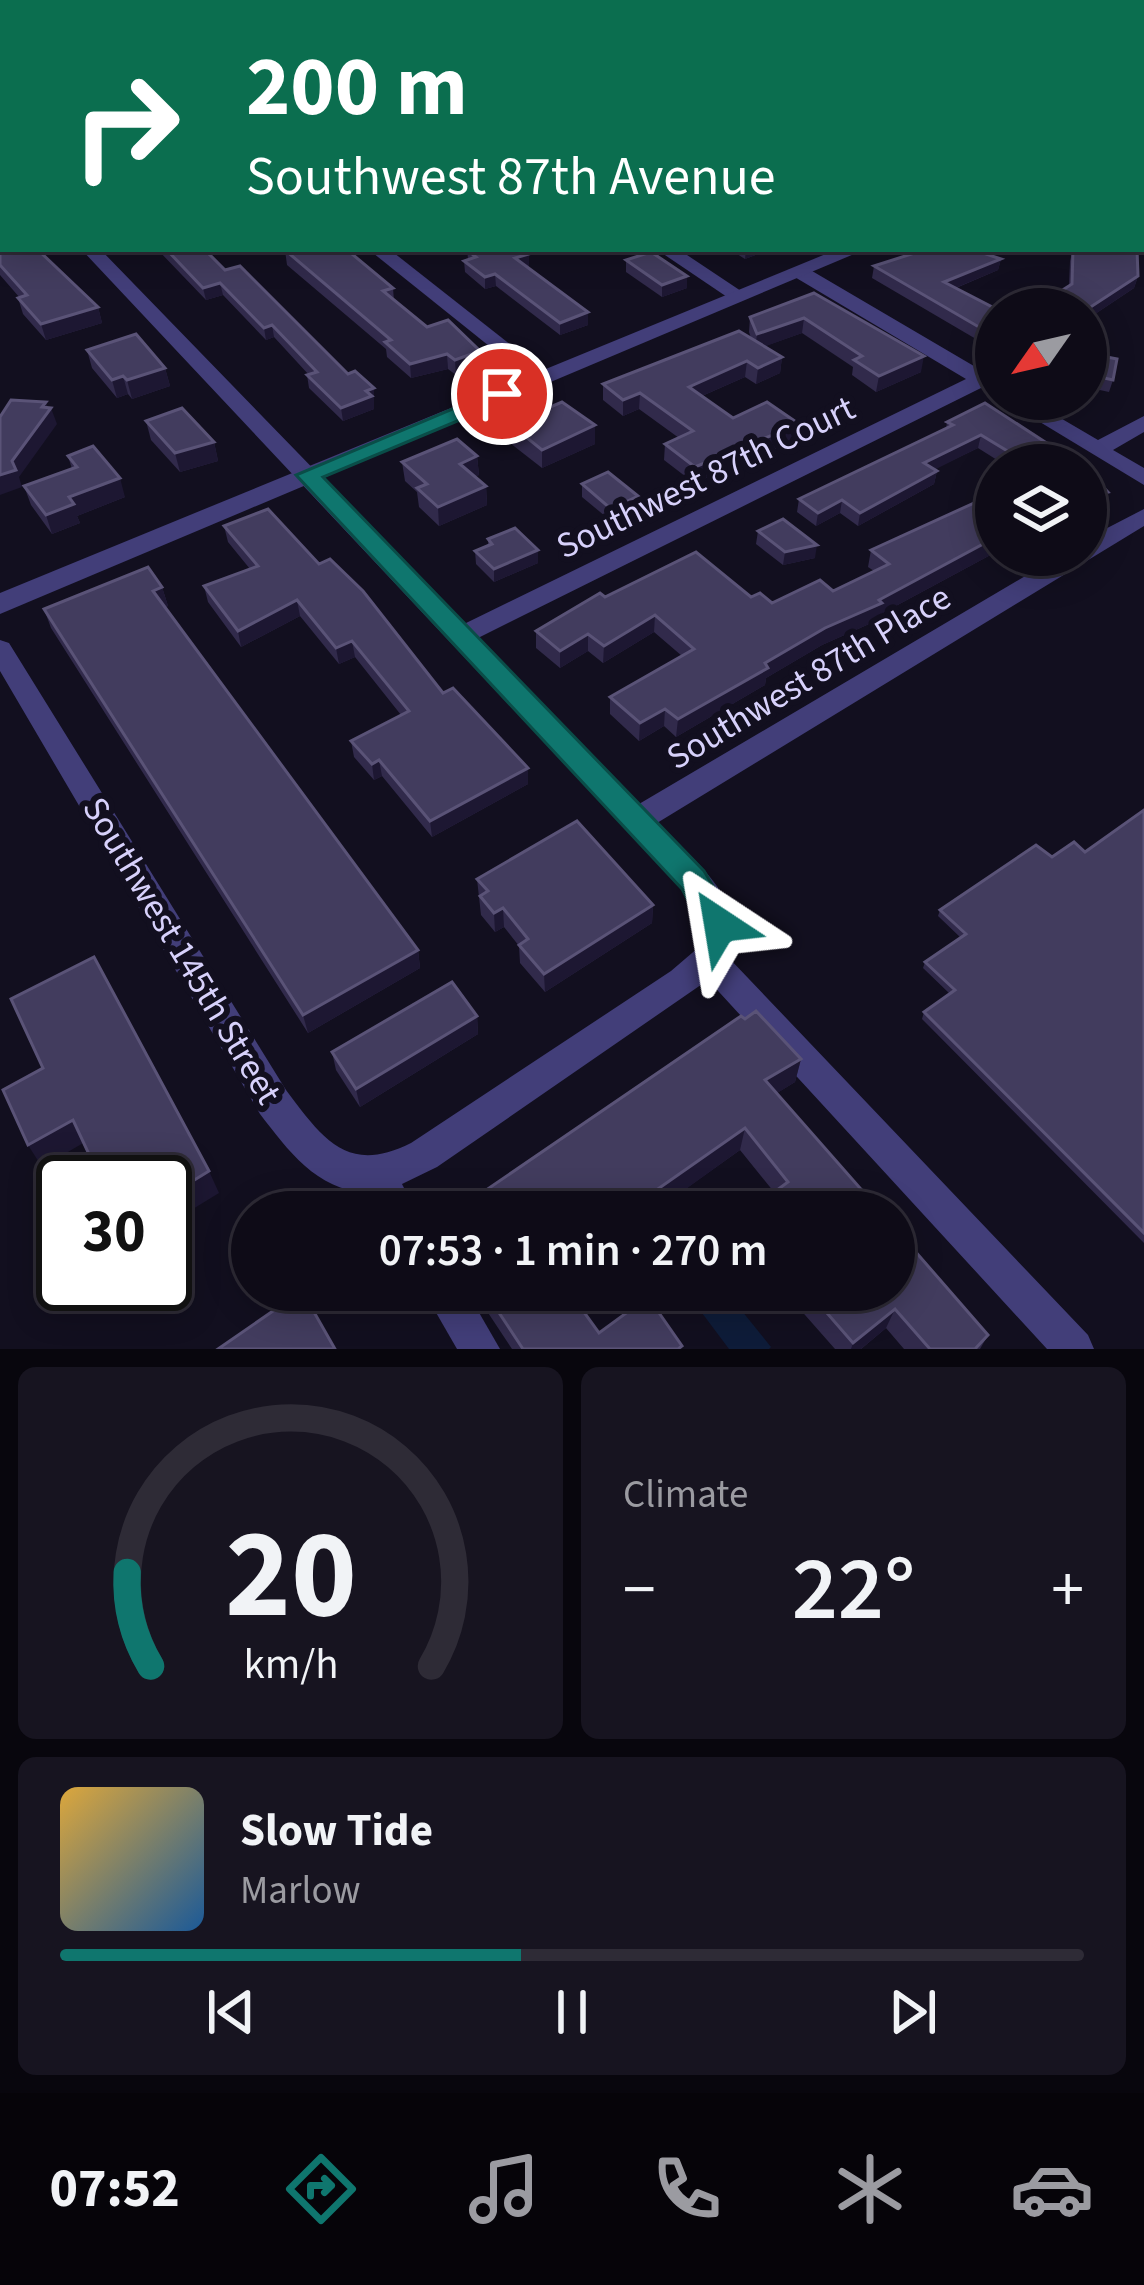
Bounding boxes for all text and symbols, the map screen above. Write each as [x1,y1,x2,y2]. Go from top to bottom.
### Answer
text: 200 m [246,28,468,148]
icon: right [48,48,204,204]
text: Southwest 87th Avenue [246,139,776,216]
north arrow [975,288,1107,420]
map controls [975,288,1107,576]
pin [451,343,553,445]
icon: arrive [469,361,535,427]
street label: Southwest 87th Court [548,383,864,572]
button: layers [975,444,1107,576]
street label: Southwest 87th Place [657,572,960,782]
street label: Southwest 145th Street [70,788,294,1114]
position arrow [657,862,783,988]
speed limit sign: 30 [36,1155,192,1311]
text: 07:53 · 1 min · 270 m [379,1219,767,1283]
text: Climate [623,1467,748,1523]
text: 20 [225,1487,356,1665]
text: 22° [792,1526,915,1654]
text: − [623,1543,656,1637]
text: + [1051,1543,1084,1637]
text: km/h [243,1634,338,1695]
text: Slow Tide [240,1799,433,1863]
text: Marlow [240,1863,361,1919]
icon: previous [198,1979,264,2045]
icon: pause [539,1979,605,2045]
icon: next [880,1979,946,2045]
icon: directions [279,2147,363,2231]
icon: music [462,2147,546,2231]
icon: phone [645,2147,729,2231]
icon: climate [828,2147,912,2231]
icon: car [1010,2147,1094,2231]
text: 07:52 [49,2151,180,2228]

